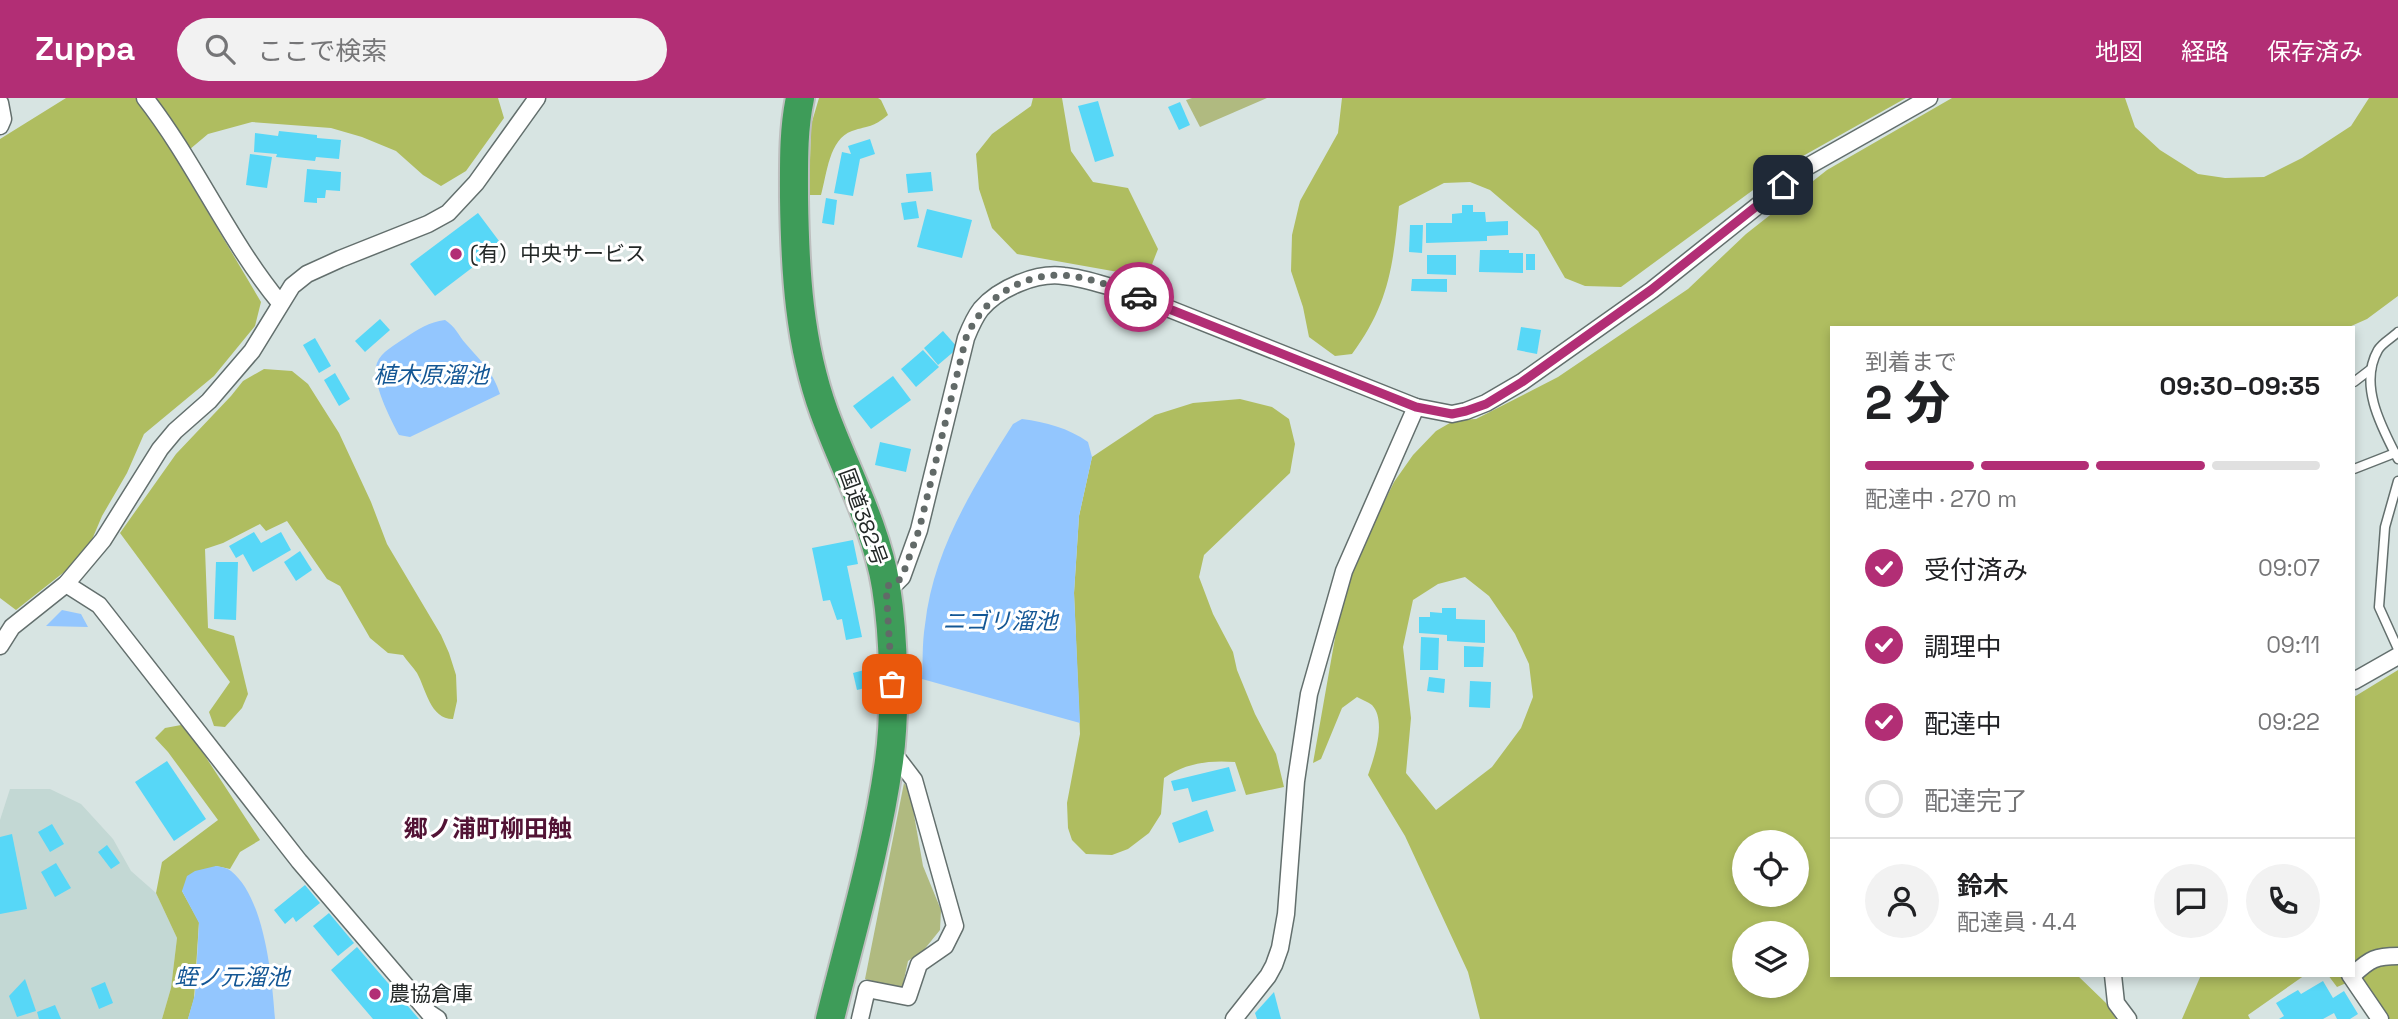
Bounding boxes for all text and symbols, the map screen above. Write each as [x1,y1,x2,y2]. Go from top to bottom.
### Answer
search box [177,18,667,81]
text: Zuppa [35,28,135,70]
icon: search [201,30,239,68]
text: ここで検索 [257,34,387,68]
text: 地図 [2095,36,2143,67]
text: 経路 [2181,36,2229,67]
text: 保存済み [2267,36,2363,67]
pin [1753,155,1813,215]
icon: home [1764,166,1802,204]
place label: (有）中央サービス [470,240,646,267]
marker: (有）中央サービス [448,246,464,262]
courier [1104,262,1174,332]
icon: car [1120,278,1158,316]
text: 到着まで [1865,347,1957,377]
water label: 植木原溜池 [374,360,491,390]
text: 09:30–09:35 [2159,369,2320,403]
text: 2 分 [1865,374,1950,432]
street label: 国道382号 [833,465,894,569]
text: 配達中 · 270 m [1865,484,2017,514]
icon: check [1865,549,1903,587]
text: 受付済み [1924,553,2028,587]
text: 09:07 [2258,553,2320,583]
water label: ニゴリ溜池 [943,606,1060,636]
icon: check [1865,626,1903,664]
text: 調理中 [1924,630,2002,664]
text: 09:11 [2266,630,2320,660]
pin [862,654,922,714]
icon: bag [873,665,911,703]
icon: check [1865,703,1903,741]
text: 配達中 [1924,707,2002,741]
text: 09:22 [2258,707,2320,737]
text: 配達完了 [1924,784,2028,818]
district label: 郷ノ浦町柳田触 [404,813,572,844]
map controls [1732,830,1809,998]
button: locate [1732,830,1809,907]
button: person [1865,864,1939,938]
button: chat [2154,864,2228,938]
button: phone [2246,864,2320,938]
text: 鈴木 [1957,869,2009,903]
text: 配達員 · 4.4 [1957,907,2077,937]
button: layers [1732,921,1809,998]
water label: 蛭ノ元溜池 [175,962,292,992]
place label: 農協倉庫 [389,980,473,1007]
marker: 農協倉庫 [367,986,383,1002]

